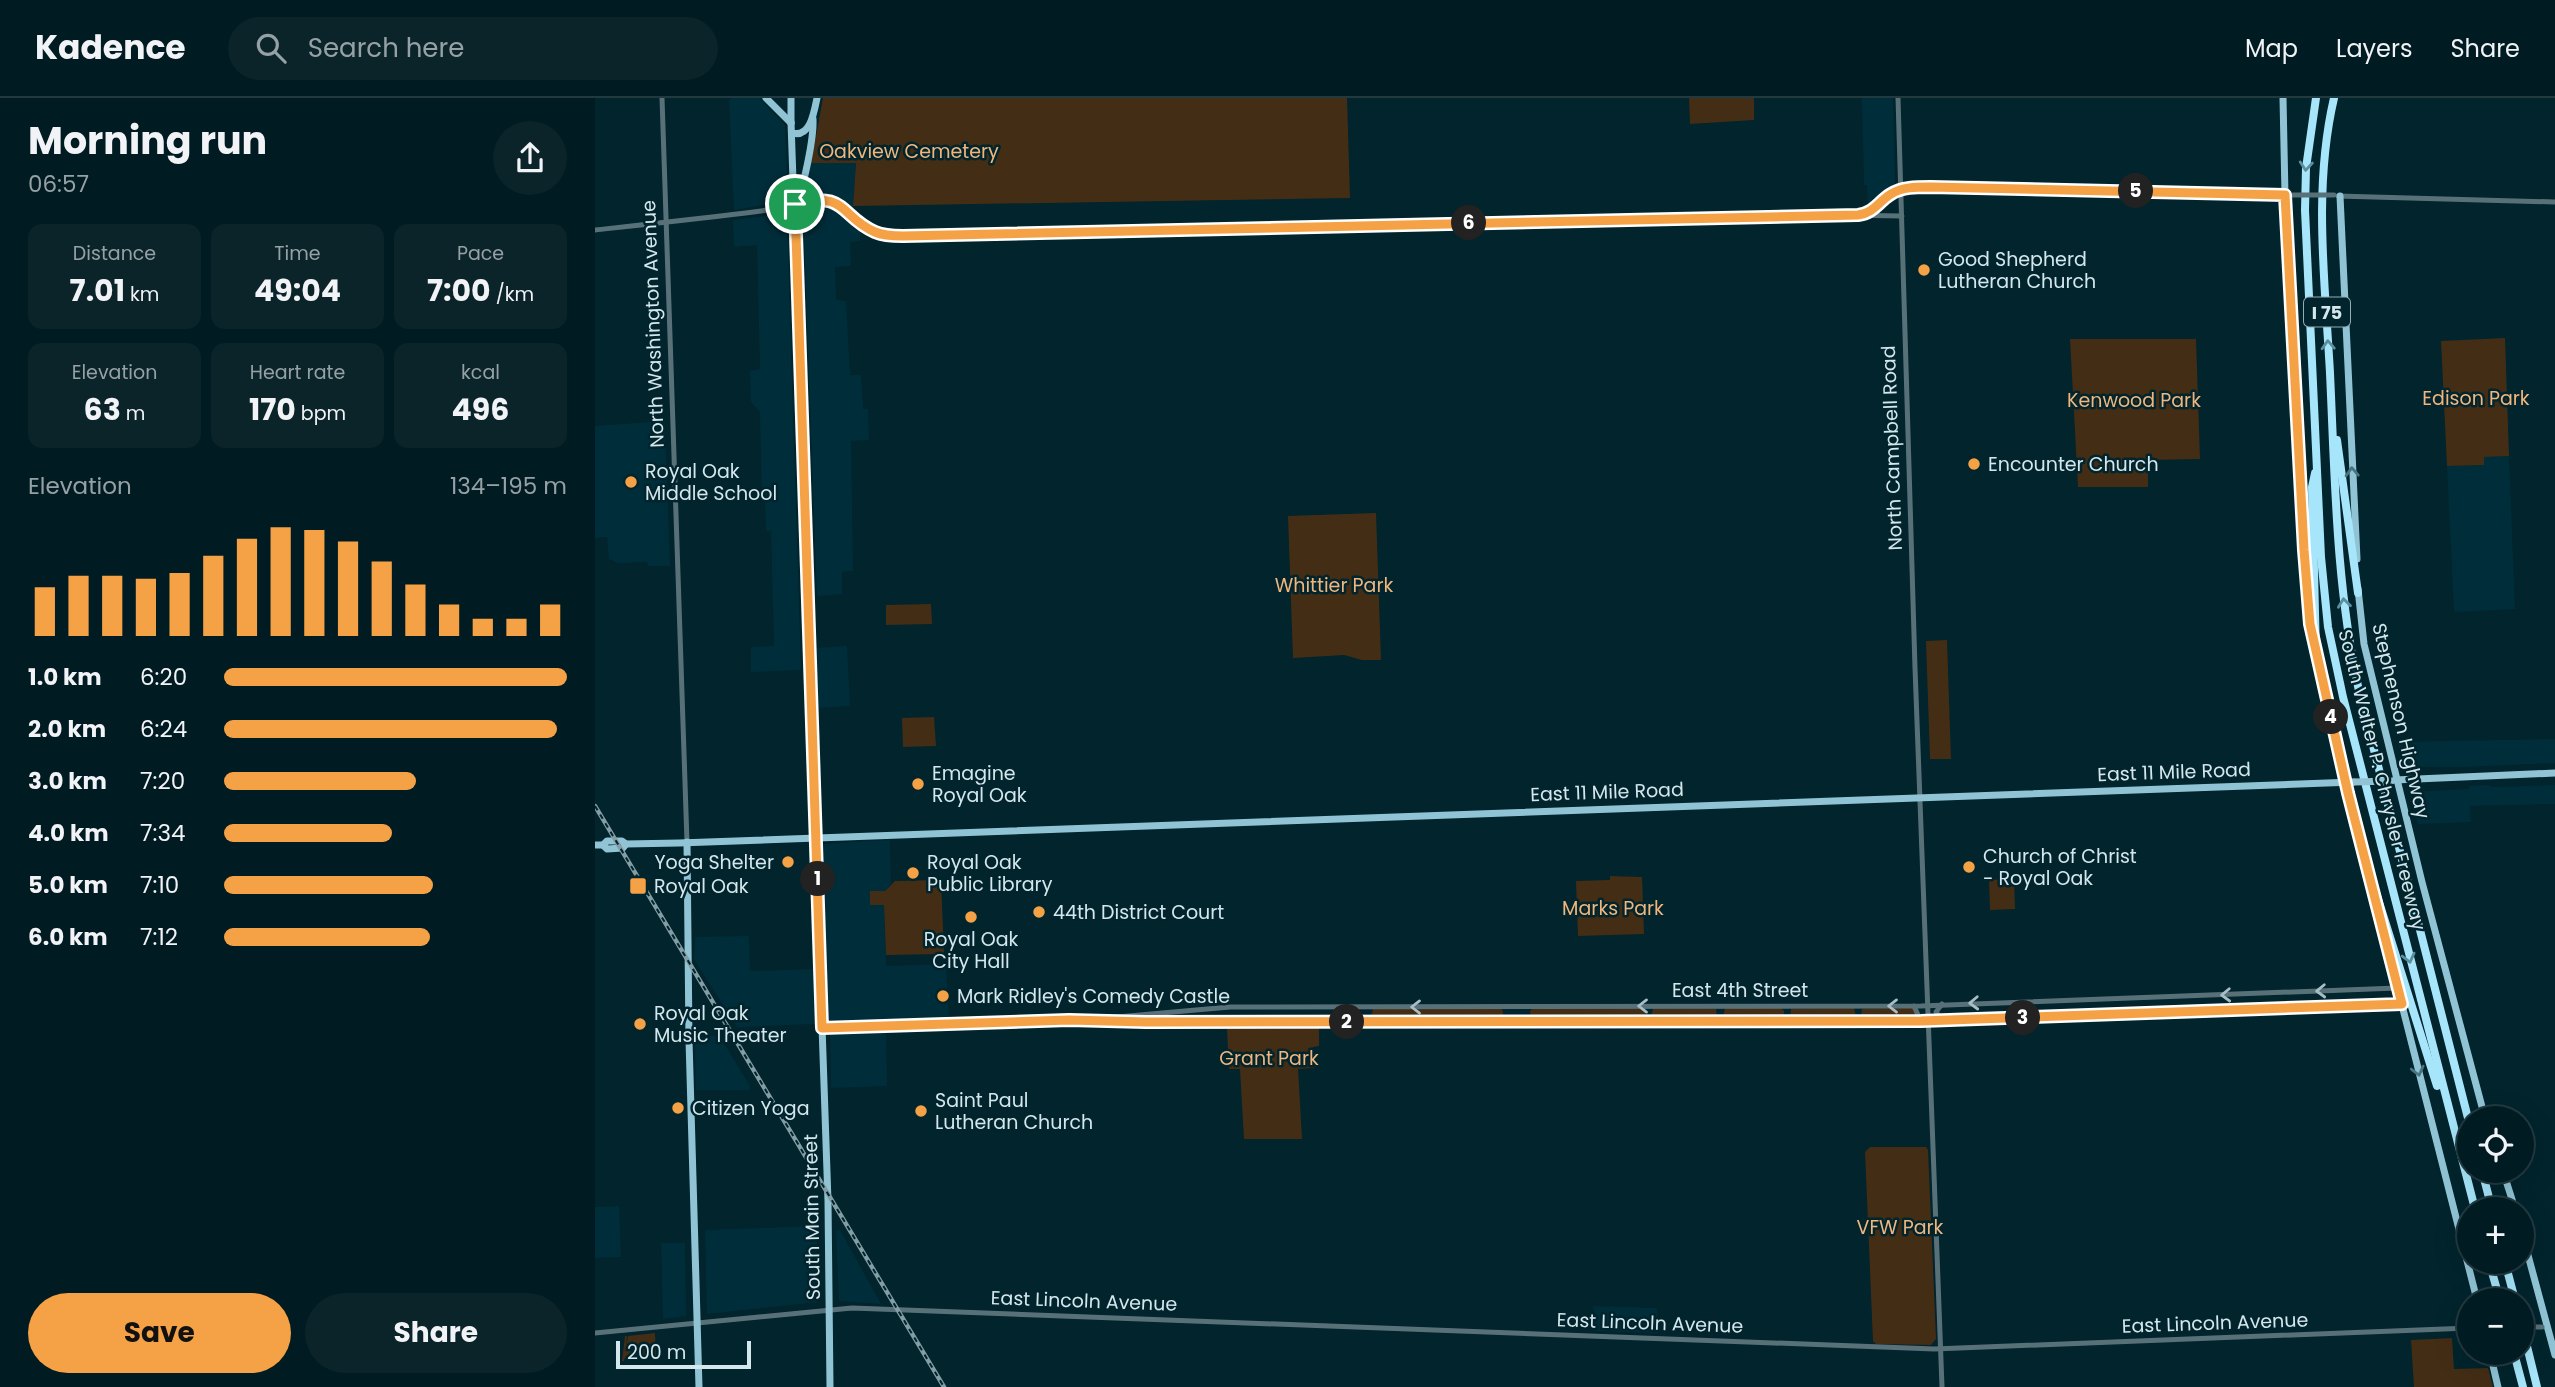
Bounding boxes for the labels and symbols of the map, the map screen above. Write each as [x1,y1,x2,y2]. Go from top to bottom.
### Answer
park label: Oakview Cemetery [819,138,999,165]
one-way arrow [2299,160,2314,171]
pin [765,174,825,234]
pin: 5 [2119,174,2153,208]
street label: North Washington Avenue [635,200,671,448]
pin: 6 [1451,206,1487,240]
place label: Good Shepherd Lutheran Church [1938,246,2096,295]
marker: Good Shepherd Lutheran Church [1916,262,1932,278]
road number: I 75 [2304,298,2350,327]
one-way arrow [2321,339,2336,350]
street label: North Campbell Road [1875,345,1909,551]
park label: Edison Park [2422,385,2530,412]
park label: Kenwood Park [2067,387,2201,414]
place label: Encounter Church [1988,451,2159,478]
marker: Encounter Church [1966,456,1982,472]
place label: Royal Oak Middle School [645,458,777,507]
one-way arrow [2345,466,2360,477]
marker: Royal Oak Middle School [623,474,639,490]
park label: Whittier Park [1275,572,1393,599]
one-way arrow [2337,597,2352,608]
street label: Stephenson Highway [2365,620,2437,822]
street label: South Walter P. Chrysler Freeway [2332,627,2433,934]
pin: 4 [2313,700,2349,734]
street label: East 11 Mile Road [2097,756,2251,788]
place label: Emagine Royal Oak [932,760,1027,809]
marker: Emagine Royal Oak [910,776,926,792]
street label: East 11 Mile Road [1530,776,1684,808]
place label: Church of Christ - Royal Oak [1983,843,2137,892]
place label: Yoga Shelter [654,849,774,876]
place label: Royal Oak Public Library [927,849,1053,898]
marker: Yoga Shelter [780,854,796,870]
marker: Church of Christ - Royal Oak [1961,859,1977,875]
pin: 1 [801,862,836,896]
marker: Royal Oak Public Library [905,865,921,881]
place label: Royal Oak [654,873,749,900]
marker: Royal Oak [628,876,648,896]
park label: Marks Park [1562,895,1664,922]
place label: 44th District Court [1053,899,1224,926]
marker: 44th District Court [1031,904,1047,920]
marker: Royal Oak City Hall [963,909,979,925]
place label: Royal Oak City Hall [924,926,1018,975]
one-way arrow [2401,952,2415,964]
street label: East 4th Street [1672,977,1808,1004]
place label: Mark Ridley's Comedy Castle [957,983,1230,1010]
one-way arrow [2315,984,2326,999]
one-way arrow [2220,987,2230,1003]
marker: Mark Ridley's Comedy Castle [935,988,951,1004]
one-way arrow [1968,996,1979,1011]
one-way arrow [1637,998,1648,1014]
one-way arrow [1887,998,1897,1014]
one-way arrow [1410,999,1420,1015]
place label: Royal Oak Music Theater [654,1000,787,1049]
pin: 3 [2005,1000,2041,1035]
pin: 2 [1329,1004,1365,1040]
marker: Royal Oak Music Theater [632,1016,648,1032]
park label: Grant Park [1219,1045,1319,1072]
one-way arrow [2410,1065,2424,1077]
place label: Saint Paul Lutheran Church [935,1087,1093,1136]
place label: Citizen Yoga [692,1095,810,1122]
marker: Citizen Yoga [670,1100,686,1116]
marker: Saint Paul Lutheran Church [913,1103,929,1119]
street label: South Main Street [797,1134,827,1300]
park label: VFW Park [1857,1214,1944,1241]
street label: East Lincoln Avenue [990,1284,1178,1318]
street label: East Lincoln Avenue [1556,1306,1744,1340]
street label: East Lincoln Avenue [2121,1306,2309,1340]
scale bar [616,1338,751,1370]

